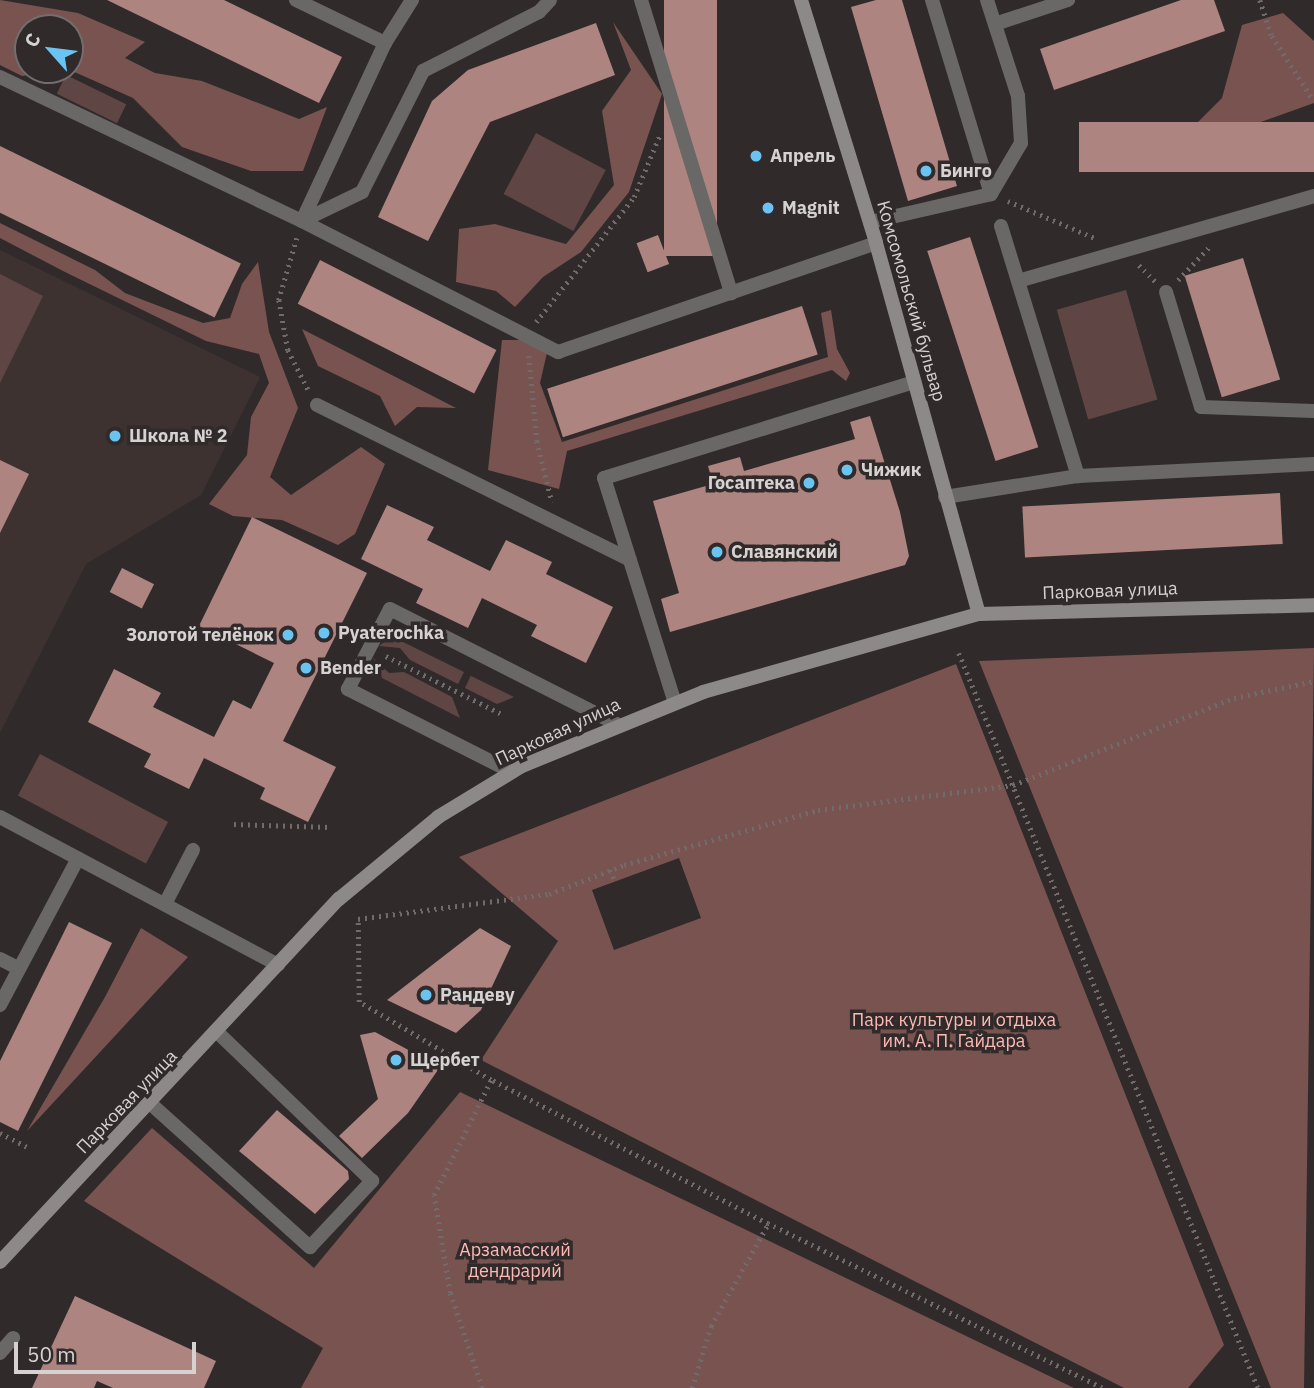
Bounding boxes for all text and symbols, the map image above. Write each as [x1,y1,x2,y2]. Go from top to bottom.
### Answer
north arrow [14,14,84,84]
text: С [19,29,46,51]
place label: Апрель [770,145,835,167]
marker: Апрель [748,148,764,164]
place label: Бинго [940,160,992,182]
marker: Бинго [918,163,934,179]
place label: Magnit [782,197,840,219]
street label: Комсомольский бульвар [872,198,950,404]
marker: Magnit [760,200,776,216]
place label: Школа № 2 [129,425,228,447]
marker: Школа № 2 [107,428,123,444]
place label: Чижик [861,459,921,481]
marker: Чижик [839,462,855,478]
place label: Госаптека [708,472,795,494]
marker: Госаптека [801,475,817,491]
place label: Славянский [731,541,838,563]
marker: Славянский [709,544,725,560]
street label: Парковая улица [1042,578,1178,604]
place label: Pyaterochka [338,622,444,644]
place label: Золотой телёнок [126,624,274,646]
marker: Pyaterochka [316,625,332,641]
marker: Золотой телёнок [280,627,296,643]
place label: Bender [320,657,381,679]
marker: Bender [298,660,314,676]
street label: Парковая улица [492,694,624,770]
place label: Рандеву [440,984,515,1006]
marker: Рандеву [418,987,434,1003]
park label: Парк культуры и отдыха им. А. П. Гайдара [852,1010,1056,1052]
street label: Парковая улица [72,1046,182,1158]
place label: Щербет [410,1049,480,1071]
marker: Щербет [388,1052,404,1068]
park label: Арзамасский дендрарий [459,1240,571,1282]
scale bar [18,1328,200,1372]
text: 50 m [27,1340,76,1368]

